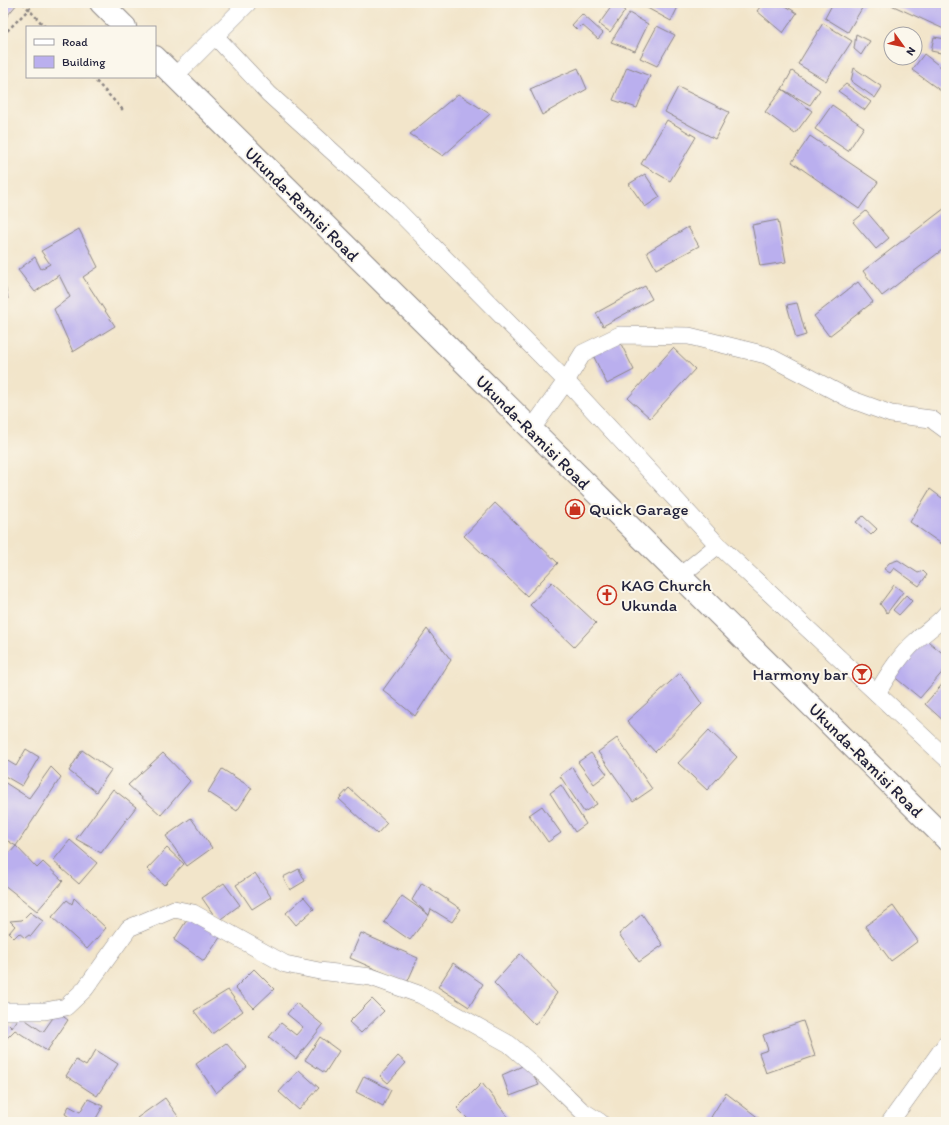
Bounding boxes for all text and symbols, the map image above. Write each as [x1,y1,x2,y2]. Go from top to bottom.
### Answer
legend [26,26,156,78]
north arrow [883,26,923,66]
text: Road [62,35,88,49]
text: N [903,45,918,58]
text: Building [62,55,106,69]
street label: Ukunda-Ramisi Road [241,143,364,266]
street label: Ukunda-Ramisi Road [472,371,595,494]
shop icon: Quick Garage [564,498,586,520]
place label: Quick Garage [589,499,689,519]
place label: KAG Church Ukunda [621,575,712,615]
church icon: KAG Church Ukunda [596,584,618,606]
bar icon: Harmony bar [851,663,873,685]
place label: Harmony bar [752,664,848,684]
street label: Ukunda-Ramisi Road [805,699,928,822]

